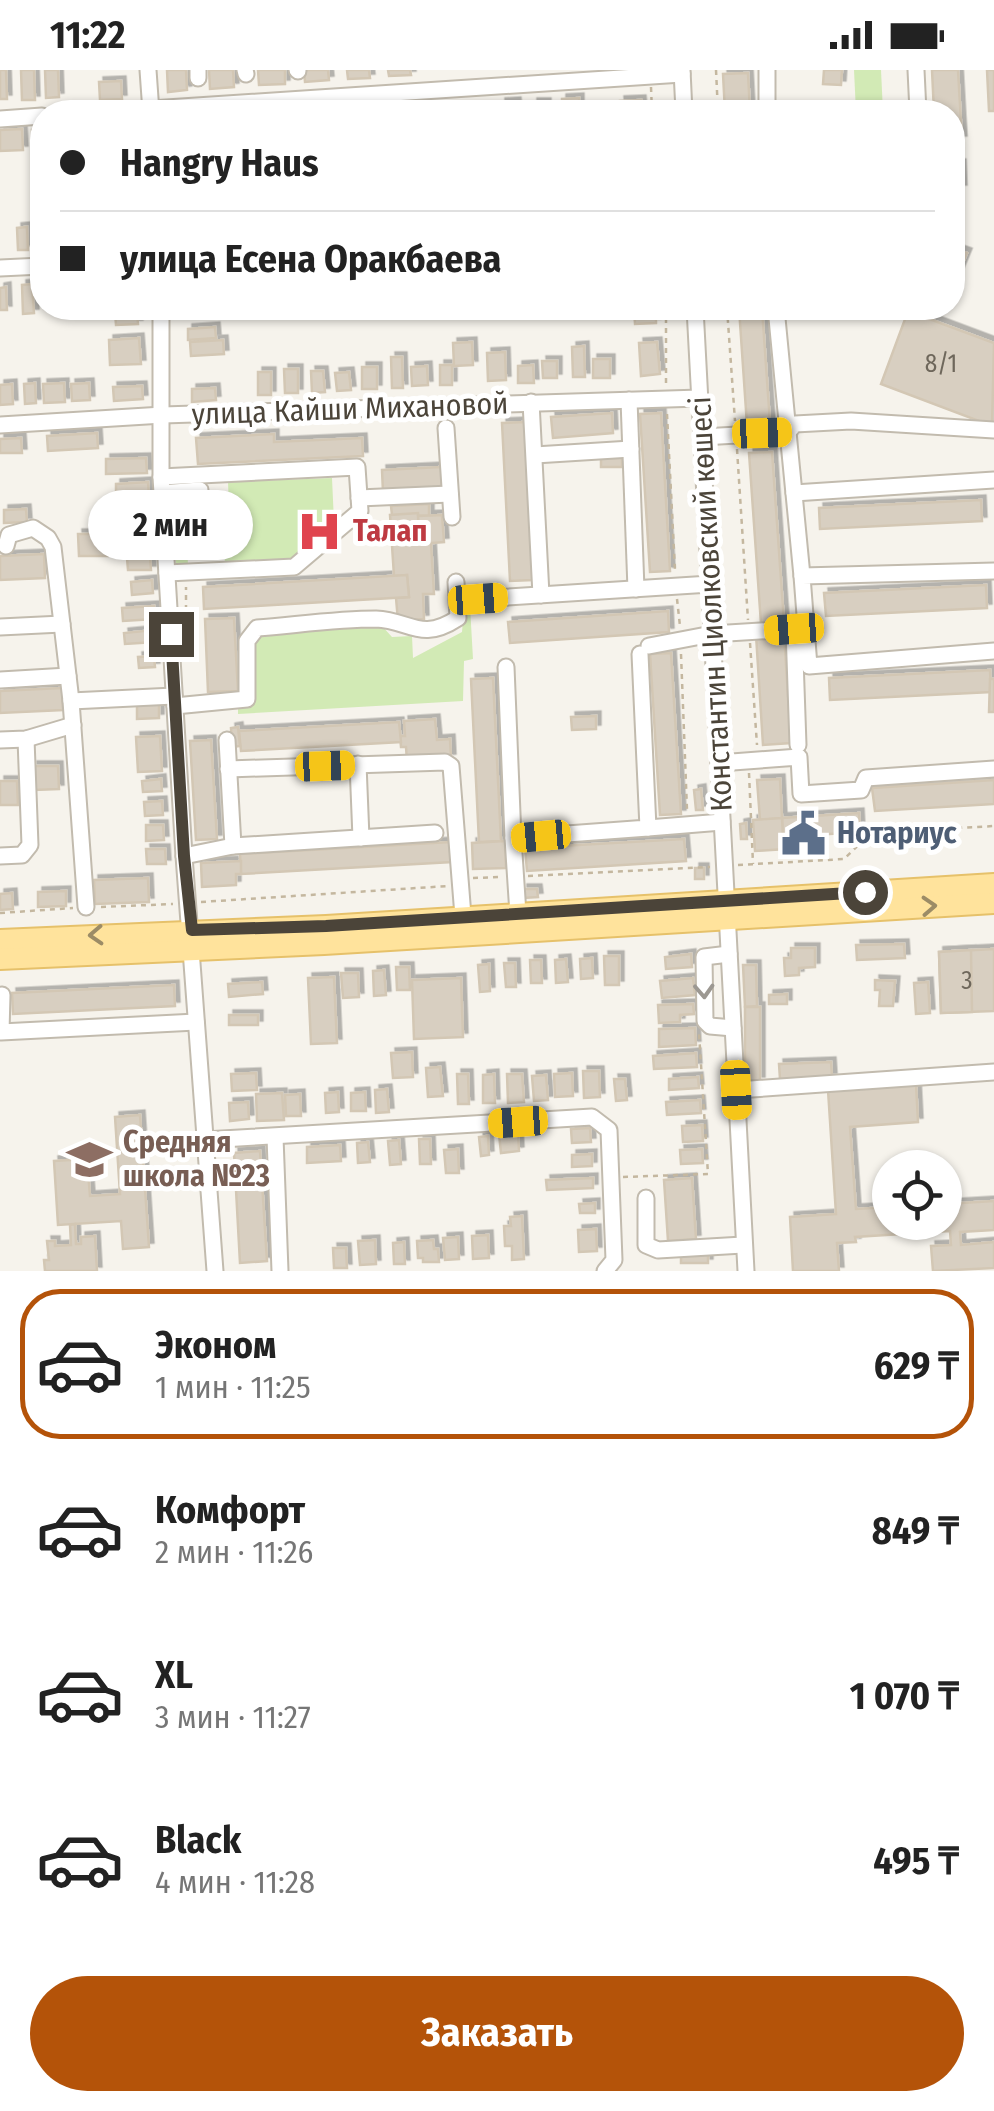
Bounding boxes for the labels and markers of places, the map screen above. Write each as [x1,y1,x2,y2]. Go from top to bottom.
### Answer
hospital icon: Талап [296,507,344,555]
place label: Талап [353,513,427,549]
public building icon: Нотариус [780,809,828,857]
place label: Нотариус [837,815,958,851]
place label: Средняя школа №23 [123,1124,270,1194]
school or university icon: Средняя школа №23 [66,1135,114,1183]

